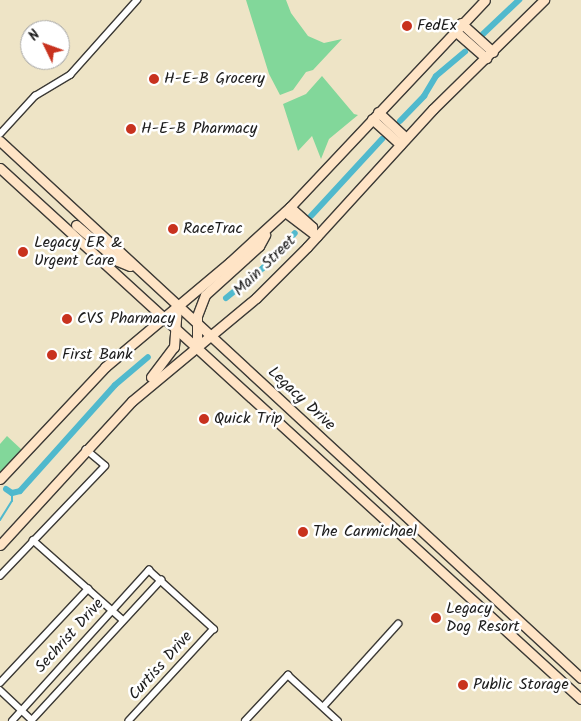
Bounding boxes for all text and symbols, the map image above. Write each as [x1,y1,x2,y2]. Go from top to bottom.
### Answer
place label: FedEx [417,16,457,36]
north arrow [20,20,70,70]
marker: FedEx [401,20,413,32]
text: N [23,25,46,46]
place label: H-E-B Grocery [164,69,265,89]
marker: H-E-B Grocery [148,73,160,85]
place label: H-E-B Pharmacy [141,119,257,139]
marker: H-E-B Pharmacy [125,123,137,135]
place label: RaceTrac [183,219,243,239]
marker: RaceTrac [167,223,179,235]
street label: Main Street [230,231,300,301]
place label: Legacy ER & Urgent Care [34,233,122,271]
marker: Legacy ER & Urgent Care [16,245,30,259]
place label: CVS Pharmacy [77,309,175,329]
marker: CVS Pharmacy [61,313,73,325]
place label: First Bank [62,345,133,365]
marker: First Bank [46,349,58,361]
street label: Legacy Drive [263,363,339,435]
place label: Quick Trip [214,409,282,429]
marker: Quick Trip [198,413,210,425]
place label: The Carmichael [313,522,417,542]
marker: The Carmichael [297,526,309,538]
street label: Sechrist Drive [32,595,108,677]
place label: Legacy Dog Resort [446,599,520,637]
marker: Legacy Dog Resort [430,612,442,624]
street label: Curtiss Drive [125,628,197,704]
place label: Public Storage [473,675,569,695]
marker: Public Storage [457,679,469,691]

